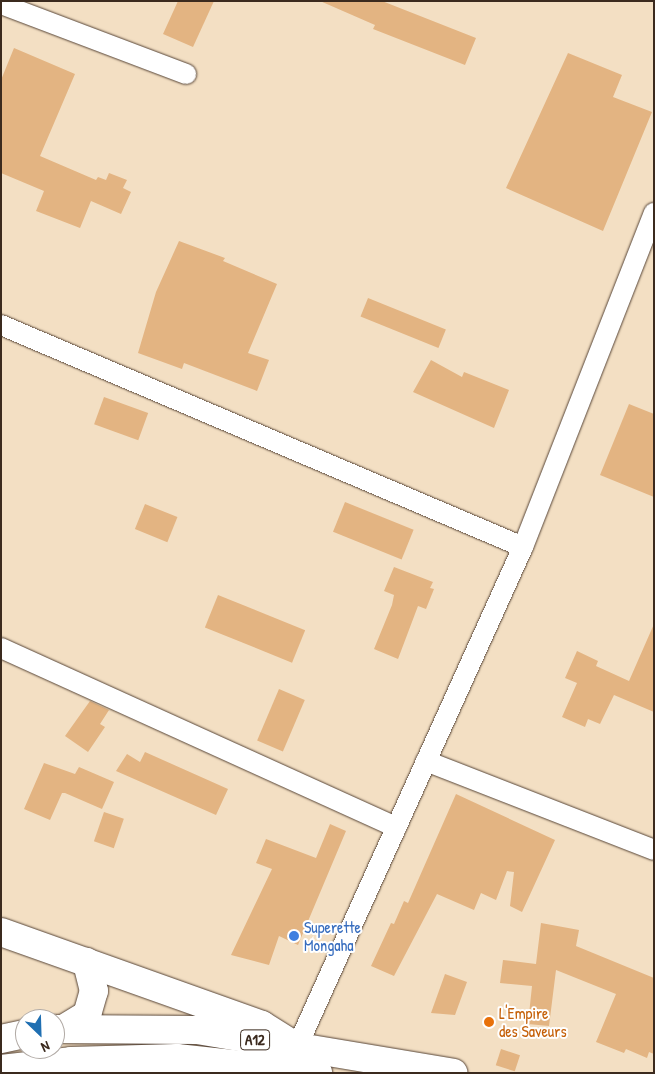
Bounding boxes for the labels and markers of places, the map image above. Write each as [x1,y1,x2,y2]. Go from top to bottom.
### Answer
place label: Superette Mongaha [304,917,361,955]
marker: Superette Mongaha [288,930,300,942]
place label: L'Empire des Saveurs [499,1003,567,1041]
marker: L'Empire des Saveurs [483,1016,495,1028]

